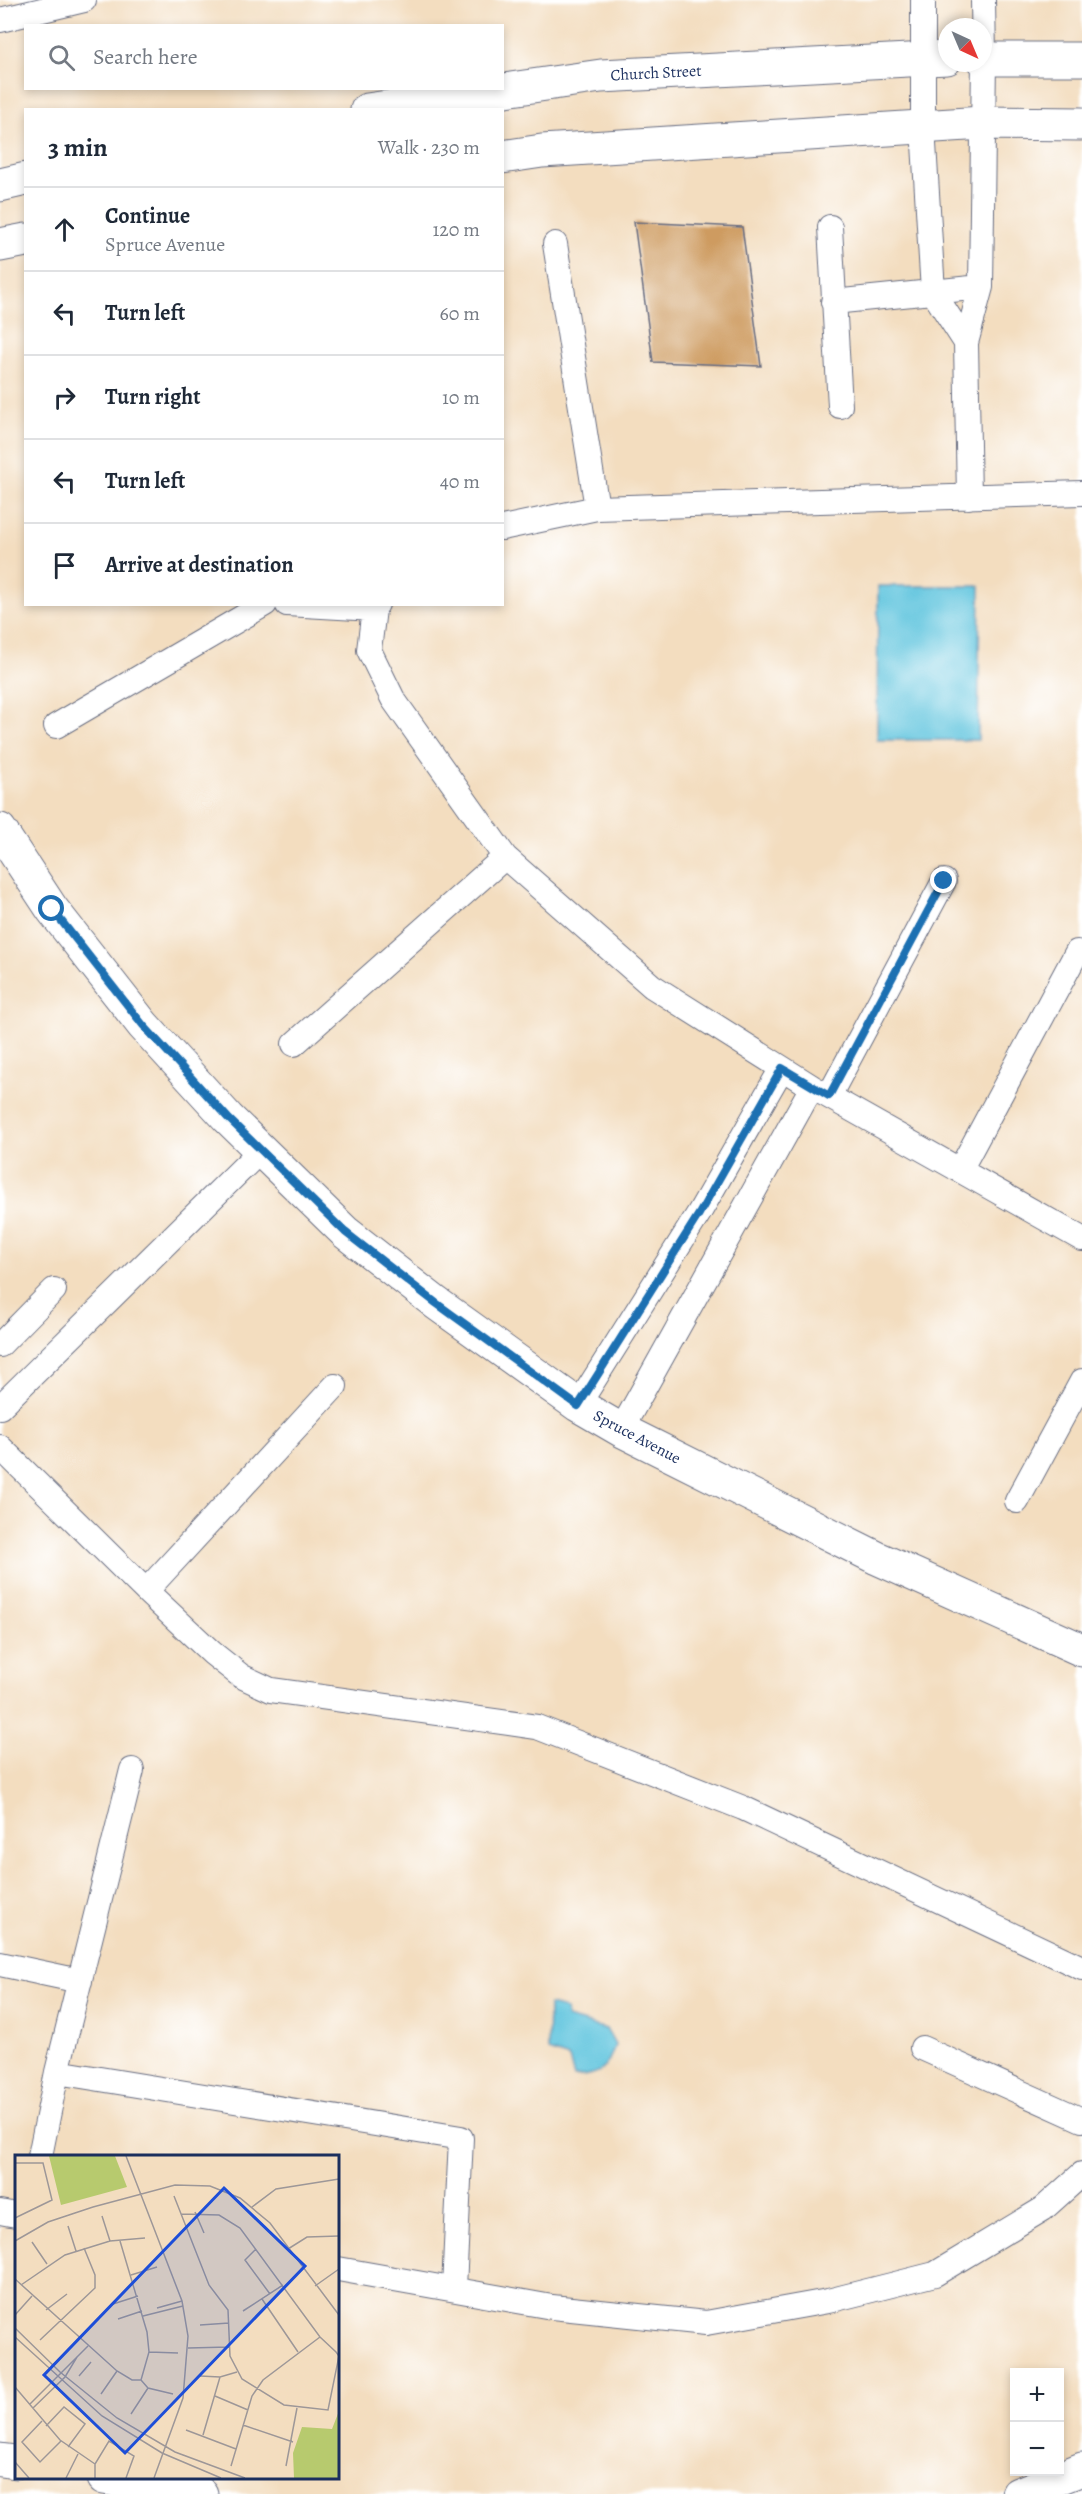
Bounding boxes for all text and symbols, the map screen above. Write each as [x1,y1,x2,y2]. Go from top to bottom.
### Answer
north arrow [938,18,992,72]
search box [24,24,504,90]
icon: search [45,41,78,74]
text: Search here [93,42,198,72]
street label: Church Street [610,60,702,86]
text: 3 min [48,130,108,165]
text: Walk · 230 m [378,134,480,161]
text: Continue [105,201,190,231]
icon: ahead [48,213,81,246]
text: 120 m [432,216,480,243]
text: Spruce Avenue [105,231,225,258]
icon: left [48,297,81,330]
text: Turn left [105,298,185,328]
text: 60 m [440,300,480,327]
icon: right [48,381,81,414]
text: Turn right [105,382,201,412]
text: 10 m [442,384,480,411]
icon: left [48,465,81,498]
text: Turn left [105,466,185,496]
text: 40 m [440,468,480,495]
icon: arrive [48,549,81,582]
text: Arrive at destination [105,550,294,580]
route end [930,867,956,893]
route start [38,895,64,921]
street label: Spruce Avenue [589,1405,685,1469]
inset map [15,2155,339,2479]
map controls [1010,2368,1064,2476]
button: + [1010,2368,1064,2422]
button: − [1010,2422,1064,2476]

